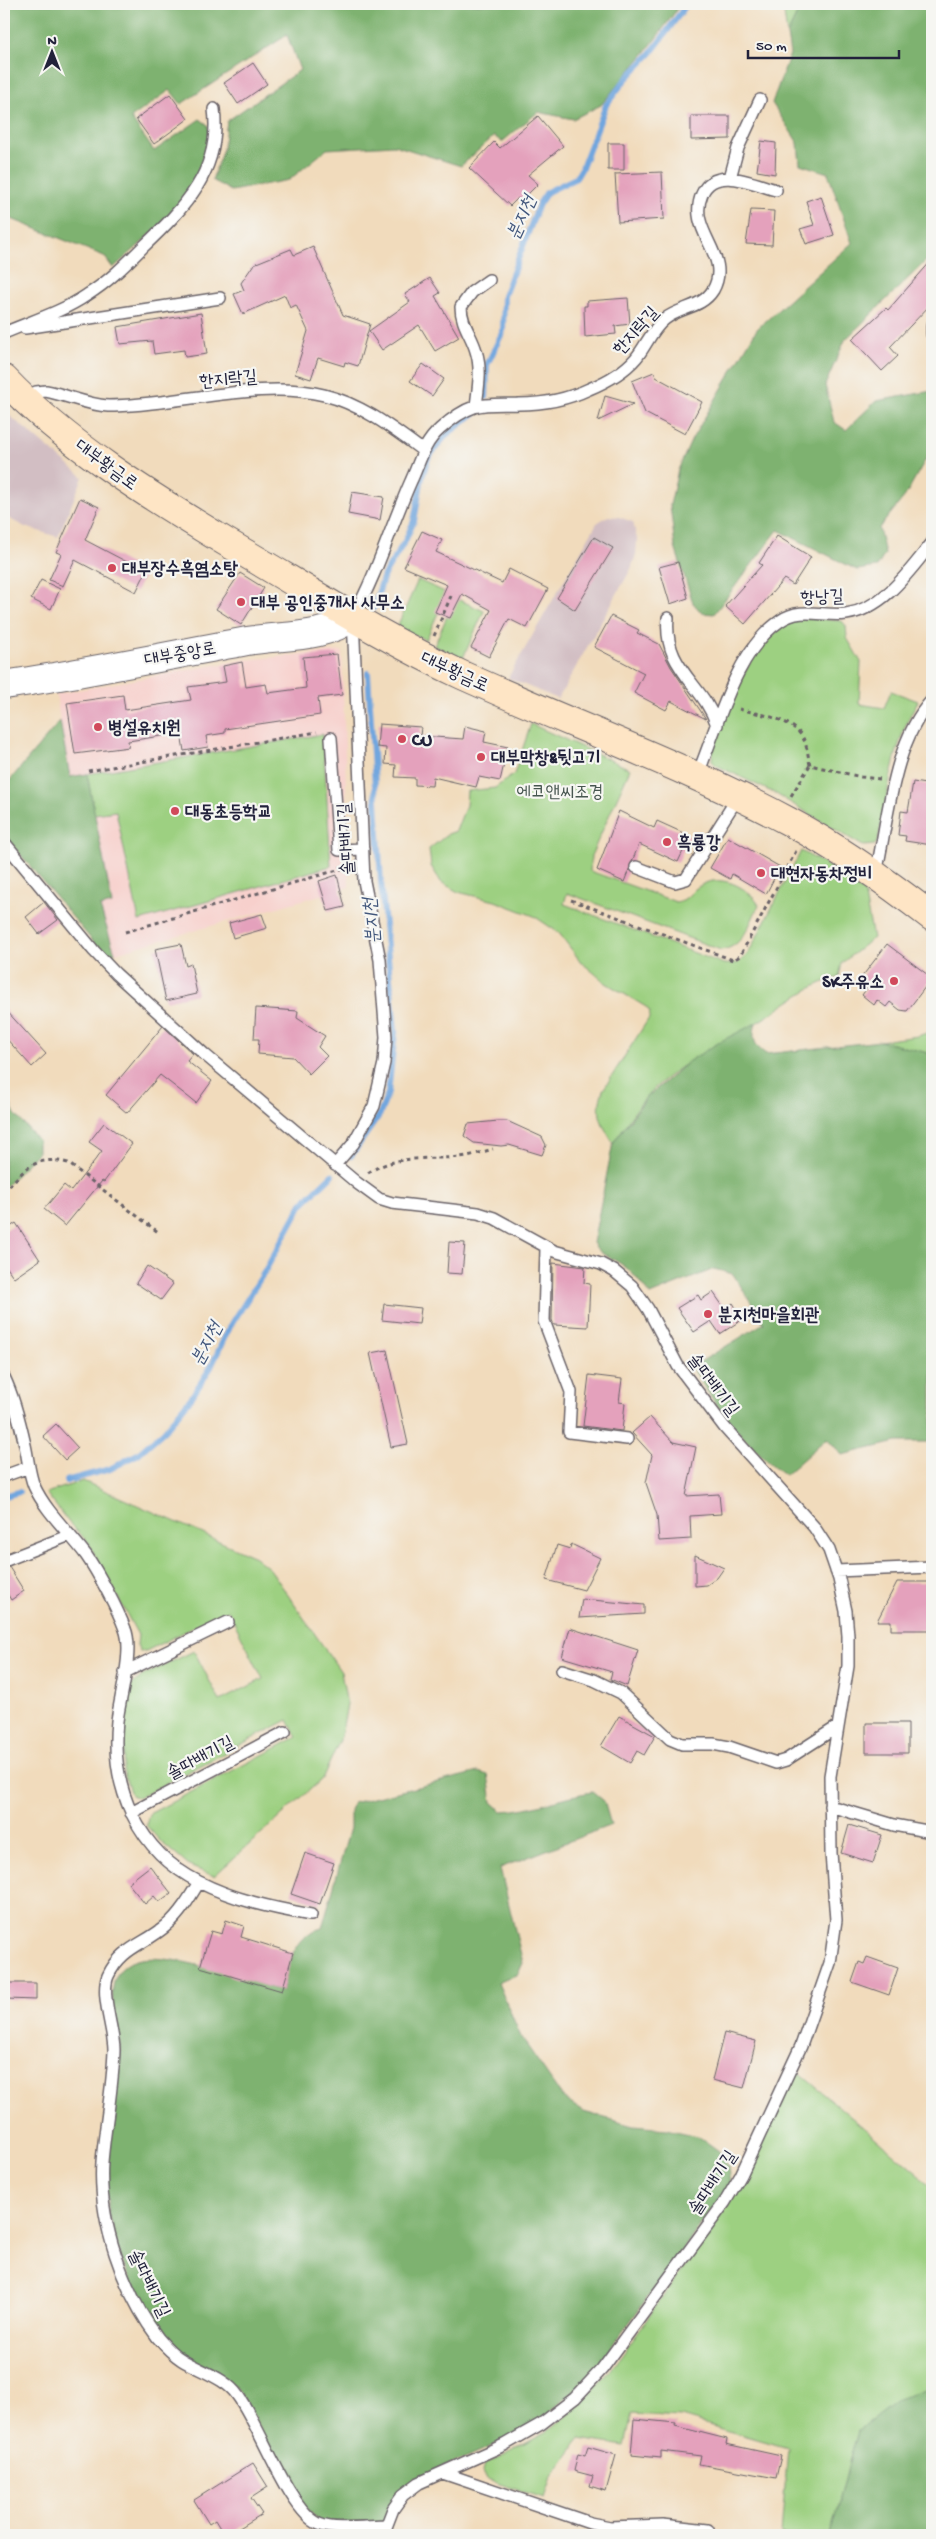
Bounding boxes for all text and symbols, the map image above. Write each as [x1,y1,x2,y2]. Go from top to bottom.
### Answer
north arrow [28,28,78,78]
scale bar [748,28,900,60]
text: N [47,33,57,50]
text: 50 m [756,38,787,56]
water label: 분지천 [503,191,544,244]
street label: 한지락길 [610,303,664,360]
street label: 한지락길 [198,367,259,393]
street label: 대부황금로 [70,436,141,496]
place label: 대부장수흑염소탕 [122,559,238,581]
marker: 대부장수흑염소탕 [106,562,118,574]
street label: 항낭길 [800,587,845,610]
place label: 대부 공인중개사 사무소 [251,594,404,615]
marker: 대부 공인중개사 사무소 [235,596,247,608]
street label: 대부중앙로 [143,639,218,672]
street label: 대부황금로 [417,648,491,698]
place label: 병설유치원 [108,719,180,740]
marker: 병설유치원 [92,721,104,733]
place label: CU [411,731,433,752]
marker: CU [396,733,408,745]
place label: 대부막창&뒷고기 [491,748,601,770]
marker: 대부막창&뒷고기 [475,751,487,763]
park label: 에코앤씨조경 [517,783,603,804]
street label: 솔따배기길 [334,802,360,876]
place label: 대동초등학교 [185,803,272,824]
marker: 대동초등학교 [169,805,181,817]
place label: 흑룡강 [677,833,721,855]
marker: 흑룡강 [661,836,673,848]
place label: 대현자동차정비 [771,865,872,886]
marker: 대현자동차정비 [755,867,767,879]
water label: 분지천 [360,895,387,945]
place label: SK주유소 [822,973,884,994]
marker: SK주유소 [888,975,900,987]
place label: 분지천마을회관 [718,1306,820,1327]
marker: 분지천마을회관 [702,1308,714,1320]
water label: 분지천 [187,1317,230,1370]
street label: 솔따배기길 [682,1350,743,1421]
street label: 솔따배기길 [164,1732,239,1785]
street label: 솔따배기길 [685,2146,743,2219]
street label: 솔따배기길 [122,2247,174,2322]

